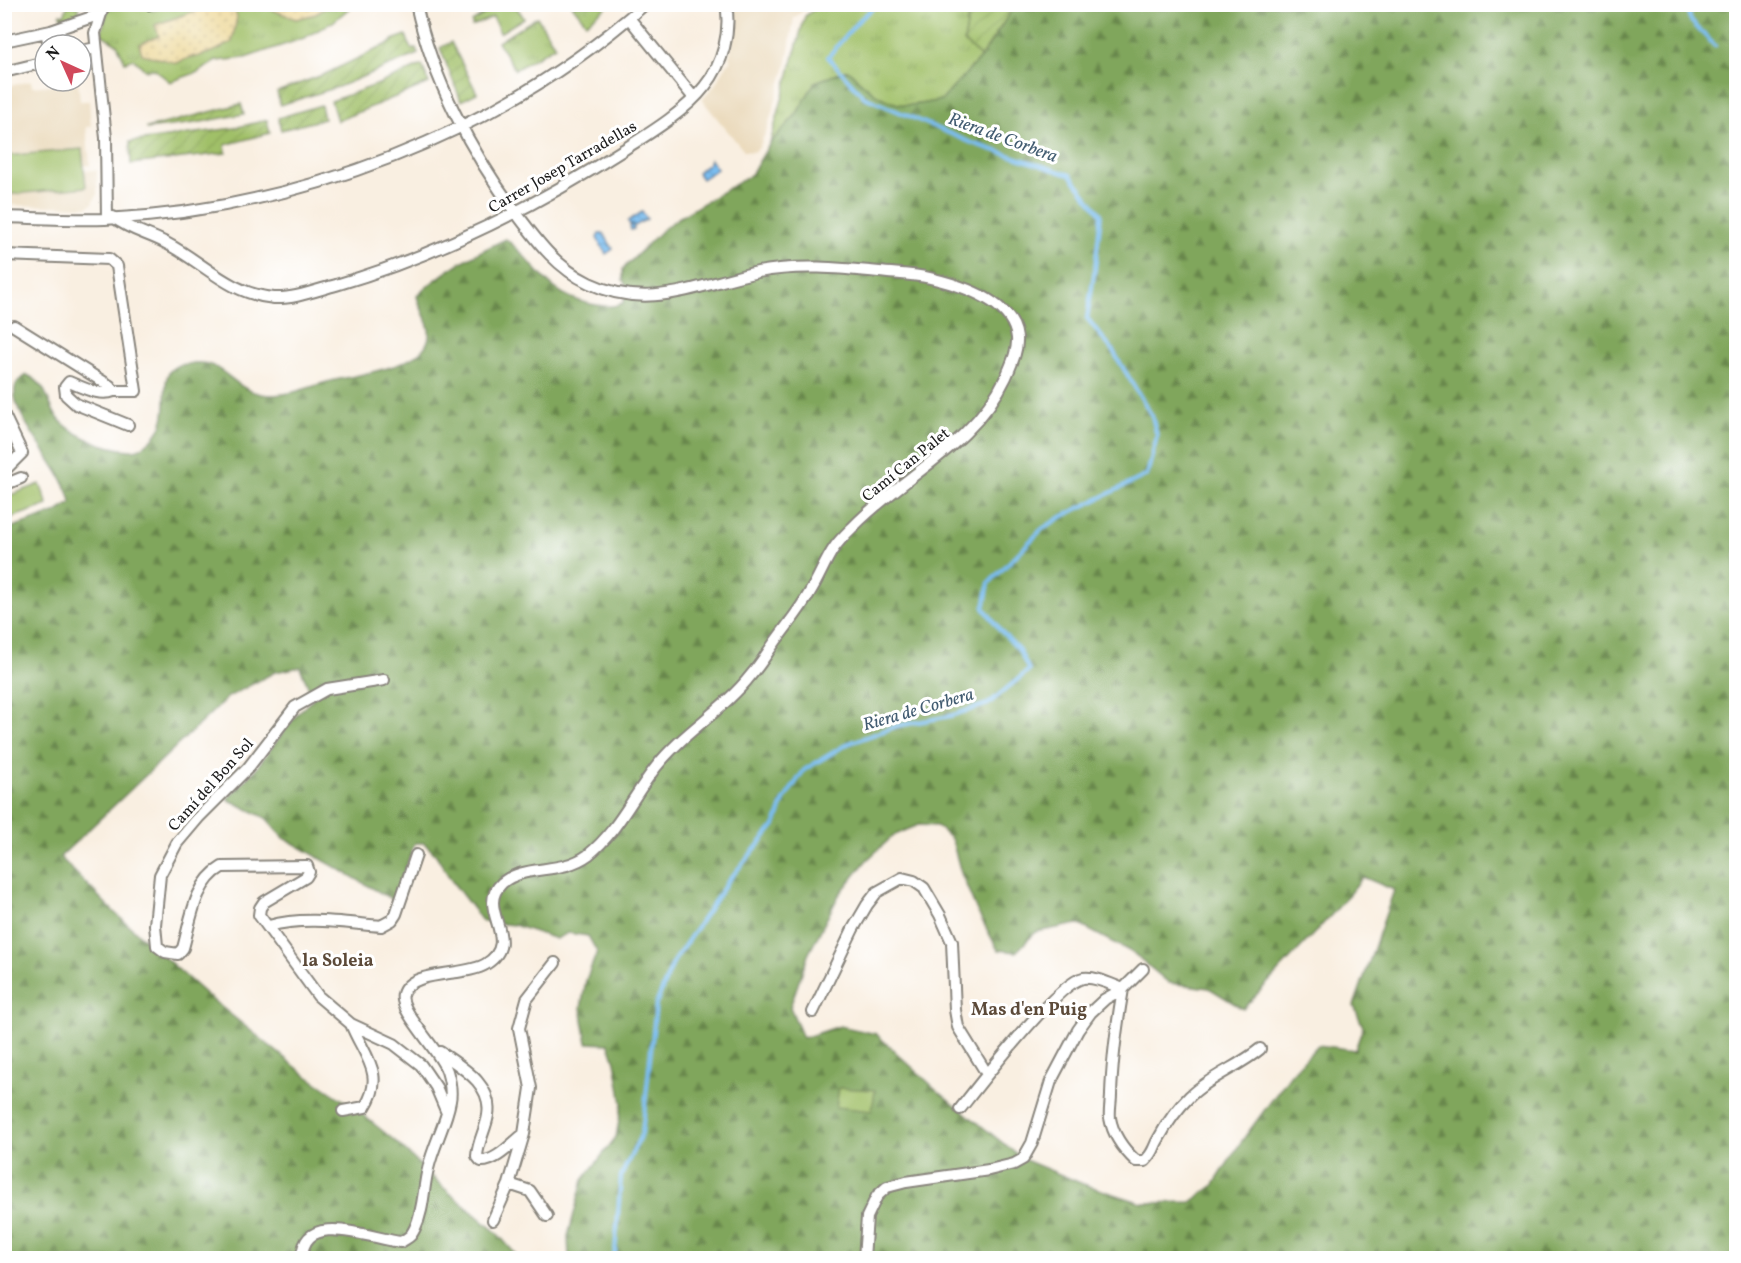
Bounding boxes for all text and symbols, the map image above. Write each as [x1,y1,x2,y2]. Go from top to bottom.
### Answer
north arrow [33,33,93,93]
text: N [42,42,66,66]
water label: Riera de Corbera [944,107,1061,170]
street label: Carrer Josep Tarradellas [485,116,641,219]
street label: Camí Can Palet [858,423,955,508]
water label: Riera de Corbera [860,683,977,738]
street label: Camí del Bon Sol [164,734,259,837]
district label: la Soleia [302,949,374,974]
district label: Mas d'en Puig [971,998,1087,1023]

